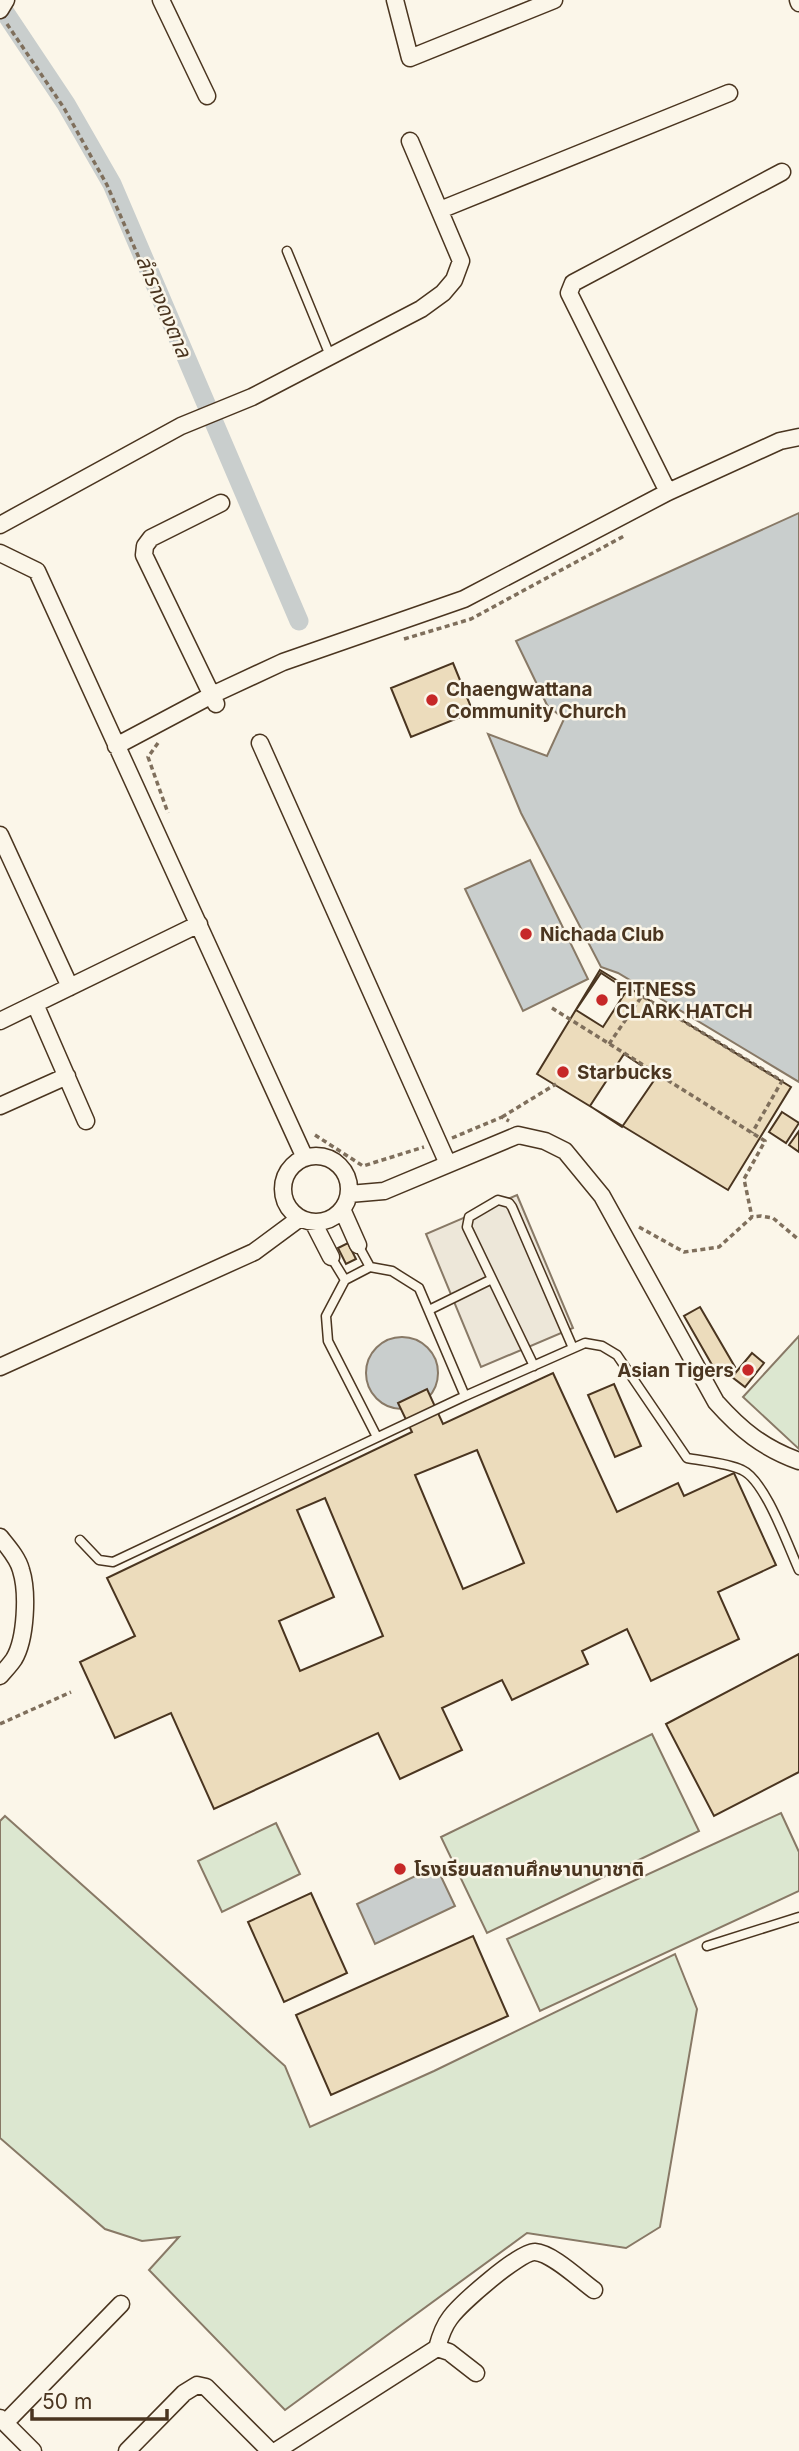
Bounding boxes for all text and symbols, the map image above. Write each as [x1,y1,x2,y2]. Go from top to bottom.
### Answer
water label: ลำรางดงตาล [131,251,197,362]
place label: Chaengwattana Community Church [446,678,627,723]
marker: Chaengwattana Community Church [424,692,440,708]
place label: Nichada Club [540,923,664,946]
marker: Nichada Club [518,926,534,942]
place label: FITNESS CLARK HATCH [616,978,753,1023]
marker: FITNESS CLARK HATCH [594,992,610,1008]
place label: Starbucks [577,1061,672,1084]
marker: Starbucks [555,1064,571,1080]
place label: Asian Tigers [617,1359,734,1382]
marker: Asian Tigers [740,1362,756,1378]
place label: โรงเรียนสถานศึกษานานาชาติ [414,1858,644,1881]
marker: โรงเรียนสถานศึกษานานาชาติ [392,1861,408,1877]
scale bar [32,2378,166,2422]
text: 50 m [42,2389,92,2414]

